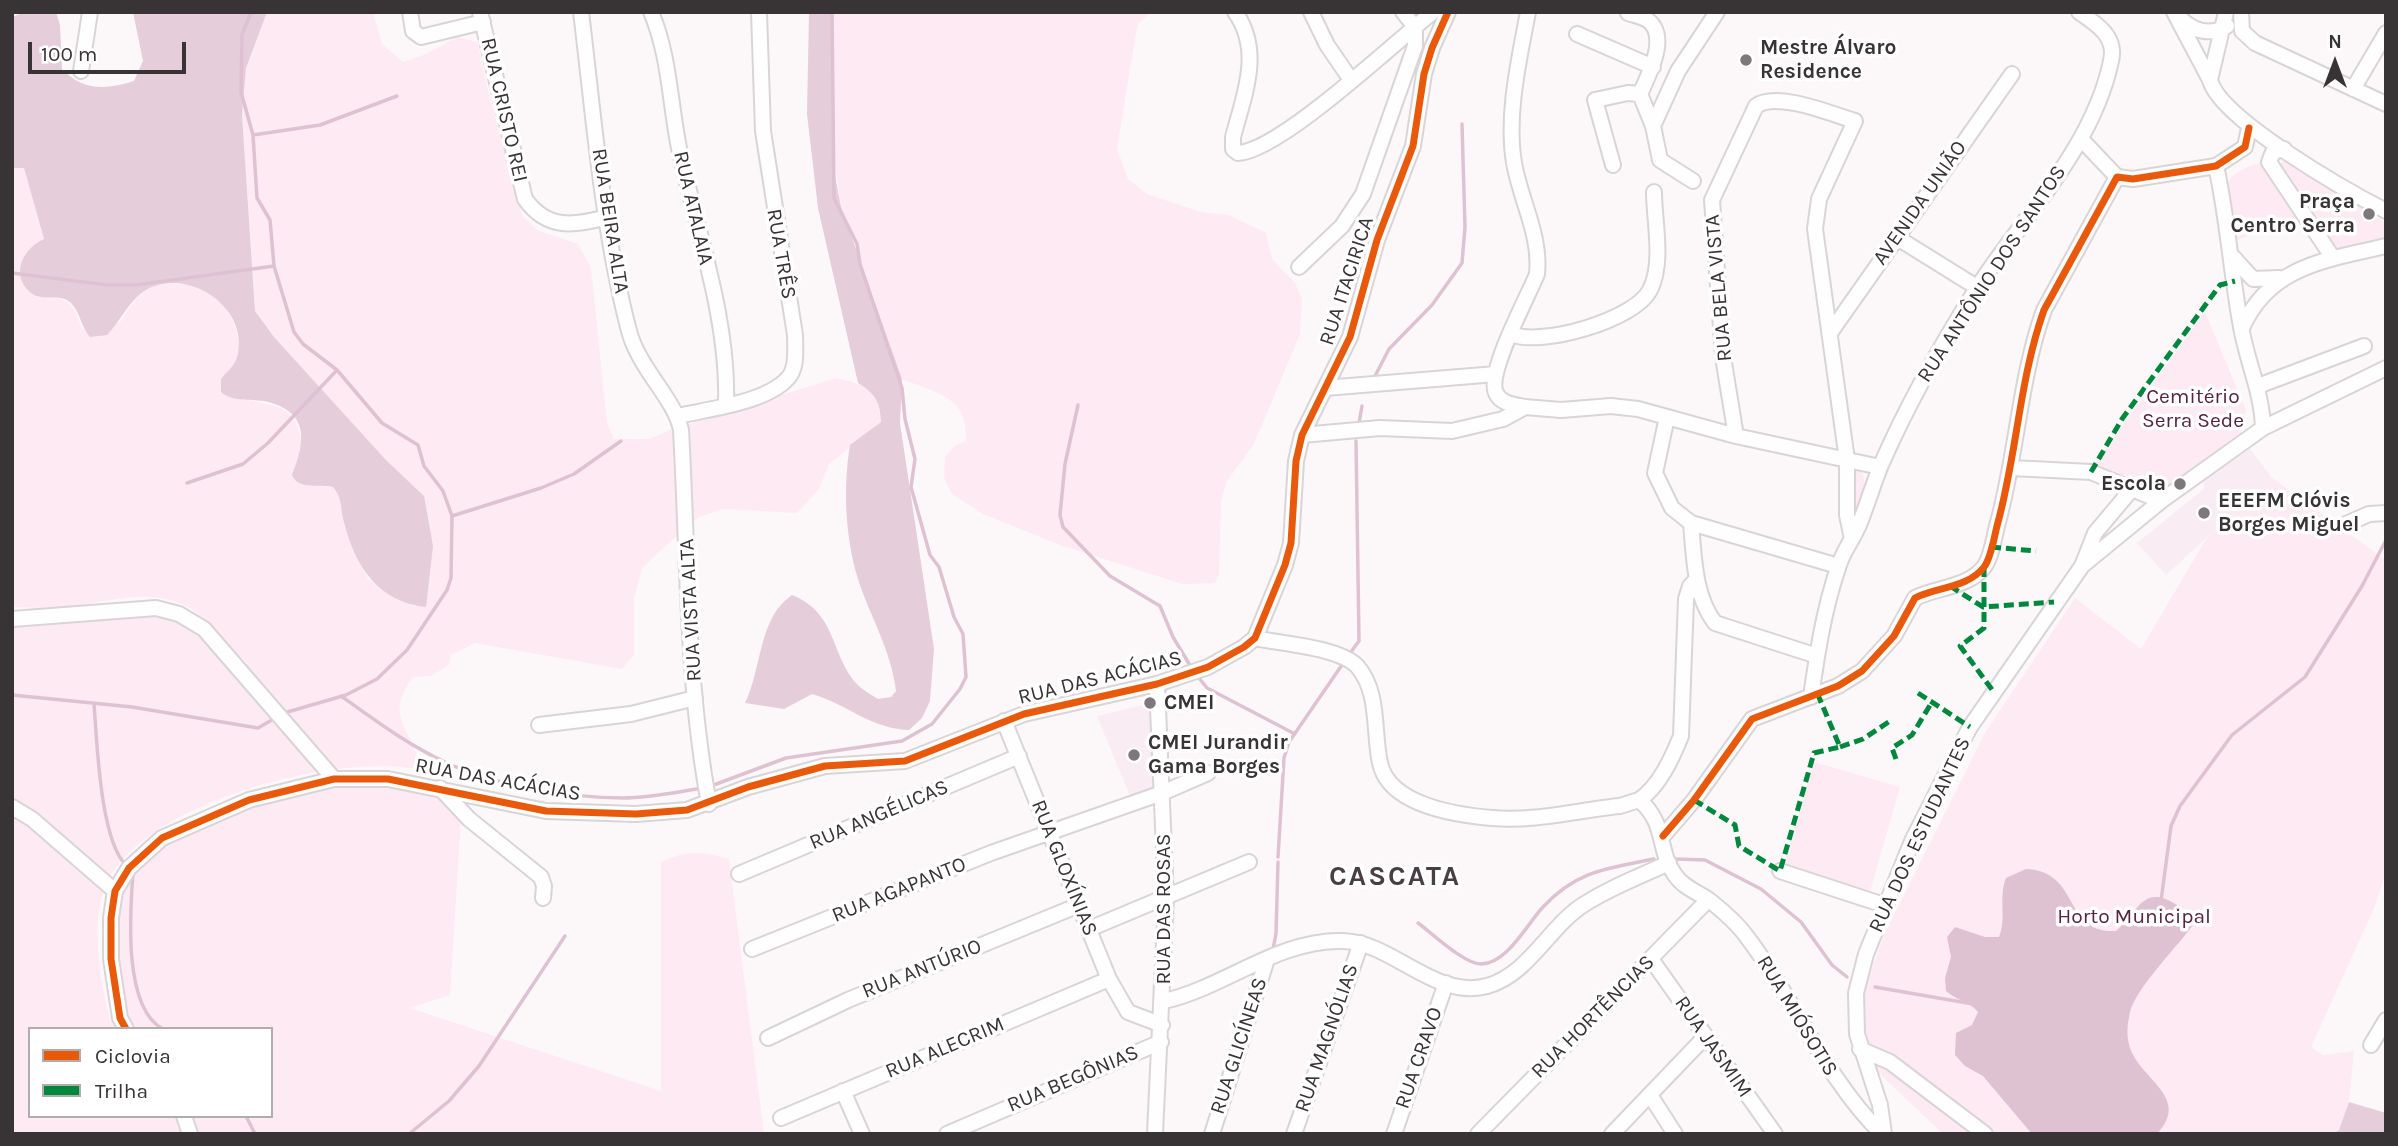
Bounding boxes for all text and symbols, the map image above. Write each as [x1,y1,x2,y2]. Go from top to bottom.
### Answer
scale bar [32,28,189,72]
north arrow [2300,28,2370,98]
text: N [2328,31,2342,53]
street label: RUA CRISTO REI [475,35,533,185]
place label: Mestre Álvaro Residence [1760,35,1896,85]
text: 100 m [41,42,98,66]
marker: Mestre Álvaro Residence [1738,52,1754,68]
street label: AVENIDA UNIÃO [1868,136,1972,270]
street label: RUA BEIRA ALTA [586,147,634,295]
street label: RUA ATALAIA [668,148,718,268]
street label: RUA ANTÔNIO DOS SANTOS [1912,161,2072,387]
place label: Praça Centro Serra [2230,189,2355,239]
marker: Praça Centro Serra [2361,206,2377,222]
street label: RUA TRÊS [761,207,801,301]
street label: RUA BELA VISTA [1700,213,1738,363]
street label: RUA ITACIRICA [1314,214,1380,348]
park label: Cemitério Serra Sede [2142,384,2244,434]
place label: Escola [2101,471,2166,497]
marker: Escola [2172,476,2188,492]
place label: EEEFM Clóvis Borges Miguel [2218,488,2359,538]
marker: EEEFM Clóvis Borges Miguel [2196,505,2212,521]
street label: RUA VISTA ALTA [675,538,707,682]
street label: RUA DAS ACÁCIAS [1016,645,1184,711]
place label: CMEI [1164,690,1214,716]
marker: CMEI [1142,695,1158,711]
place label: CMEI Jurandir Gama Borges [1148,730,1288,780]
street label: RUA DOS ESTUDANTES [1864,733,1976,937]
marker: CMEI Jurandir Gama Borges [1126,747,1142,763]
street label: RUA DAS ACÁCIAS [413,753,583,807]
street label: RUA ANGÉLICAS [806,774,952,856]
street label: RUA GLOXÍNIAS [1025,796,1103,940]
street label: RUA DAS ROSAS [1151,833,1177,985]
street label: RUA AGAPANTO [828,852,970,928]
district label: CASCATA [1330,860,1460,894]
park label: Horto Municipal [2057,904,2211,930]
street label: RUA ANTÚRIO [859,934,985,1004]
street label: RUA HORTÊNCIAS [1526,950,1660,1084]
street label: RUA MIÓSOTIS [1751,951,1843,1081]
street label: RUA MAGNÓLIAS [1290,960,1364,1116]
street label: RUA GLICÍNEAS [1205,974,1273,1118]
street label: RUA JASMIM [1669,991,1757,1103]
street label: RUA CRAVO [1390,1004,1448,1112]
street label: RUA ALECRIM [882,1012,1008,1084]
legend [28,1027,273,1118]
street label: RUA BEGÔNIAS [1003,1040,1143,1118]
text: Ciclovia [95,1044,171,1068]
text: Trilha [95,1079,148,1103]

